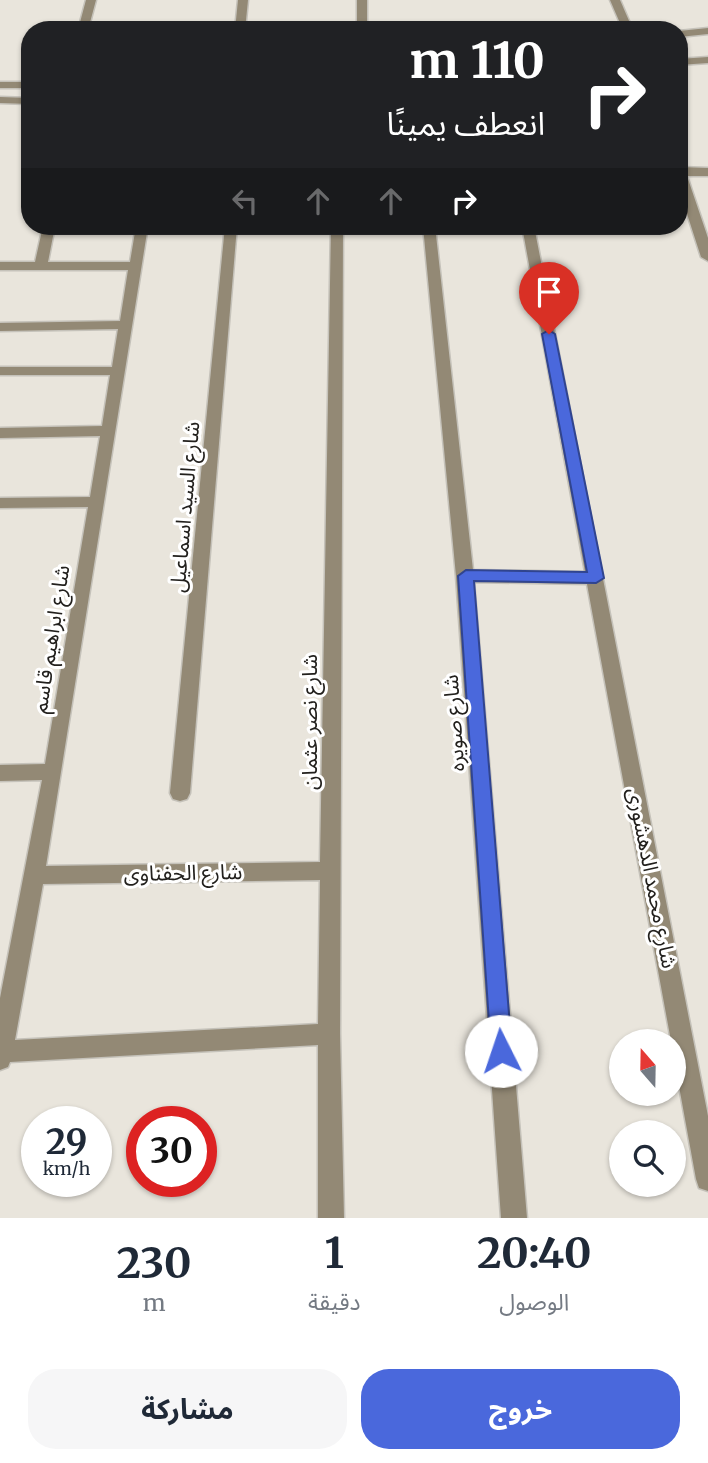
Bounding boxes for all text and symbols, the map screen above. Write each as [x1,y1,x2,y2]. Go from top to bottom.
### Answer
text: 110 m [410,30,545,91]
icon: right [569,49,660,140]
text: انعطف يمينًا [386,104,545,144]
icon: left [226,182,264,220]
icon: ahead [299,182,337,220]
icon: ahead [372,182,410,220]
icon: right [445,182,483,220]
pin [519,262,579,334]
icon: arrive [530,273,568,311]
street label: شارع السيد اسماعيل [164,420,207,594]
street label: شارع ابراهيم قاسم [25,563,78,715]
street label: شارع نصر عثمان [296,654,325,790]
street label: شارع صويره [437,674,472,772]
street label: شارع محمد الدهشورى [620,785,683,971]
street label: شارع الحفناوى [123,858,243,889]
position arrow [464,1014,538,1088]
north arrow [609,1029,686,1106]
map controls [609,1029,686,1197]
speed limit sign: 30 [126,1106,217,1197]
text: 29 [46,1120,87,1164]
button: search [609,1120,686,1197]
text: km/h [43,1157,90,1180]
text: 1 [325,1227,344,1279]
text: 20:40 [477,1227,592,1279]
text: 230 [117,1237,192,1289]
text: دقيقة [308,1287,360,1316]
text: الوصول [499,1287,569,1316]
text: m [143,1288,165,1317]
button: مشاركة [28,1369,347,1449]
button: خروج [361,1369,680,1449]

